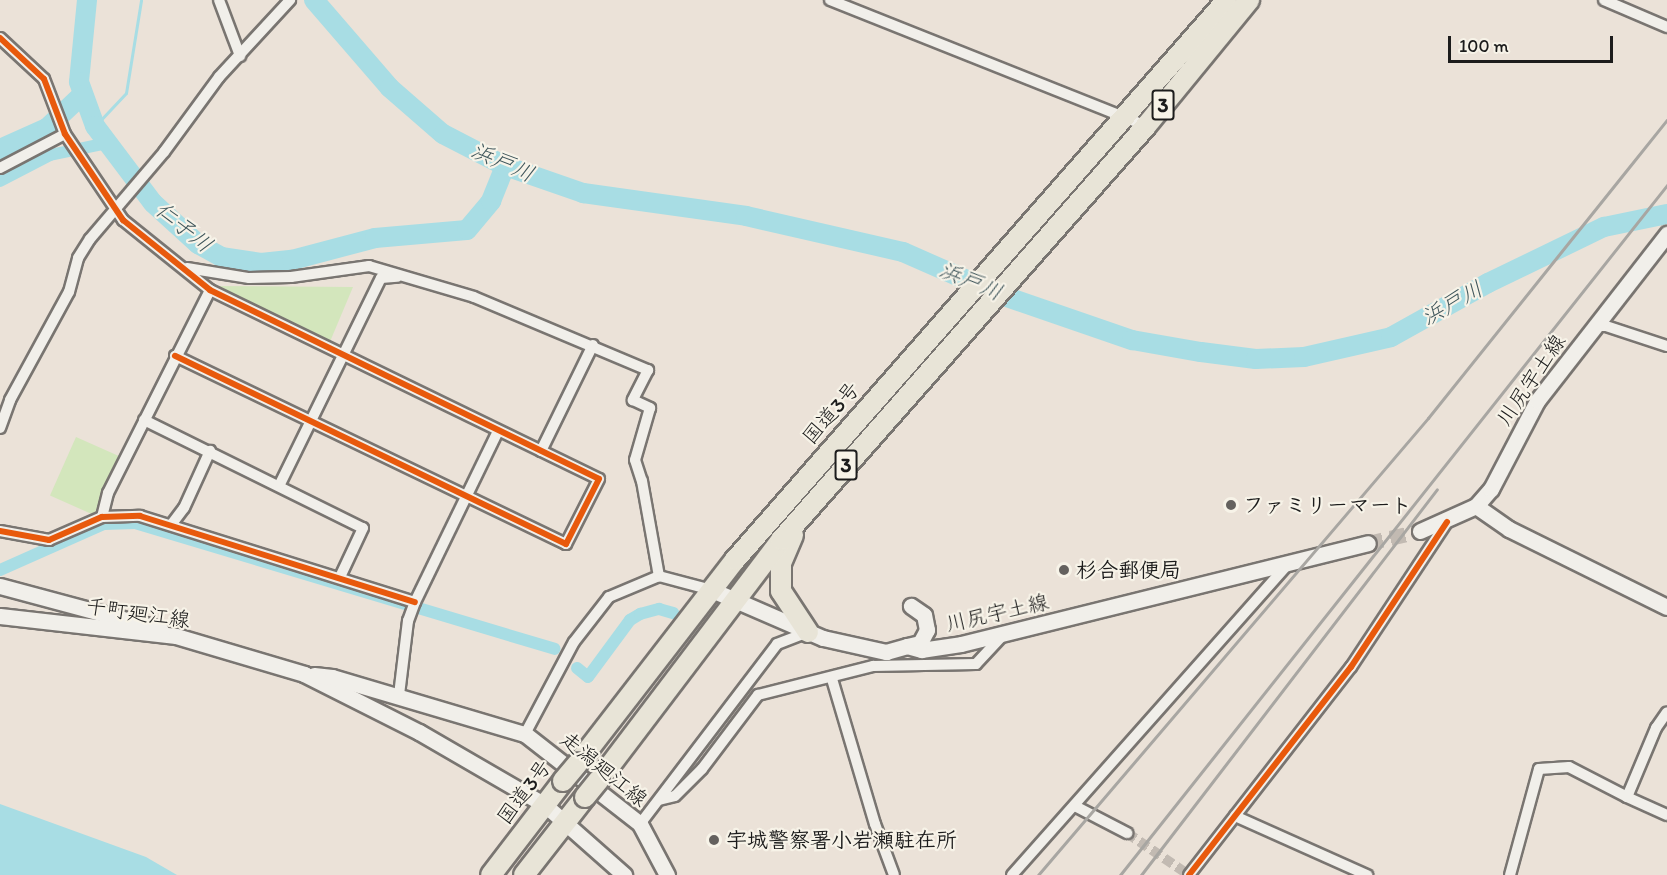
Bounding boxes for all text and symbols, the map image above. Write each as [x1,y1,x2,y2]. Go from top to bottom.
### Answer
scale bar [1451,24,1616,62]
text: 100 m [1459,35,1509,57]
road number: 3 [1151,88,1175,122]
water label: 浜戸川 [467,137,539,187]
water label: 仁子川 [150,196,218,258]
water label: 浜戸川 [935,256,1007,306]
water label: 浜戸川 [1417,275,1487,331]
street label: 川尻宇土線 [1491,329,1571,431]
street label: 国道3号 [797,377,865,449]
road number: 3 [834,448,858,482]
place label: ファミリーマート [1243,492,1411,518]
marker: ファミリーマート [1224,498,1238,512]
place label: 杉合郵便局 [1076,557,1181,583]
marker: 杉合郵便局 [1057,563,1071,577]
street label: 川尻宇土線 [943,589,1051,637]
street label: 千町廻江線 [84,593,192,633]
street label: 走潟廻江線 [555,726,653,812]
street label: 国道3号 [492,755,556,829]
place label: 宇城警察署小岩瀬駐在所 [726,827,957,853]
marker: 宇城警察署小岩瀬駐在所 [707,833,721,847]

